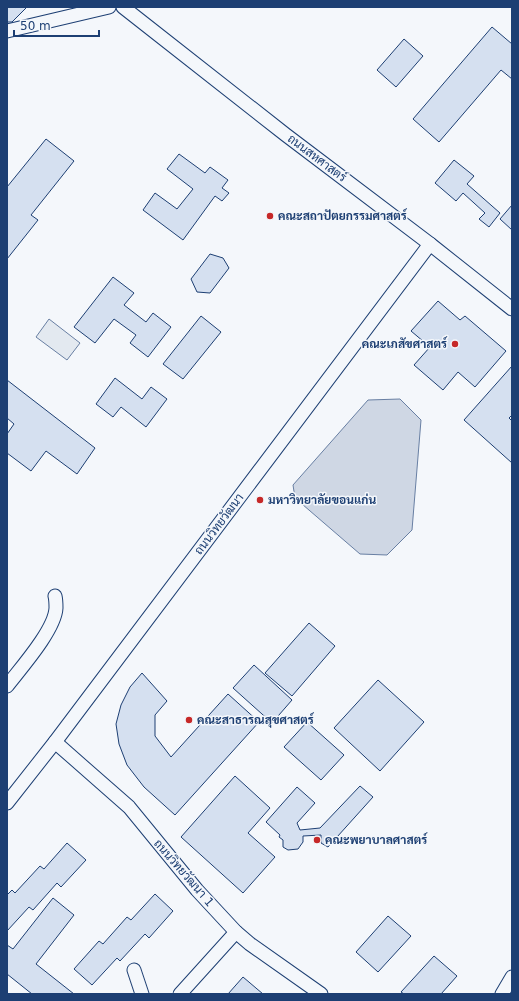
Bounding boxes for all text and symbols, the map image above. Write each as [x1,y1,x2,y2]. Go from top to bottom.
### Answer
scale bar [14,12,99,38]
text: 50 m [20,19,51,33]
street label: ถนนสหศาสตร์ [285,131,350,185]
place label: คณะสถาปัตยกรรมศาสตร์ [278,208,408,223]
marker: คณะสถาปัตยกรรมศาสตร์ [265,211,275,221]
place label: คณะเภสัขศาสตร์ [362,336,448,351]
marker: คณะเภสัขศาสตร์ [450,339,460,349]
street label: ถนนวิทยวัฒนา [192,491,246,557]
place label: มหาวิทยาลัยขอนแก่น [268,493,377,507]
marker: มหาวิทยาลัยขอนแก่น [255,495,265,505]
place label: คณะสาธารณสุขศาสตร์ [197,712,315,728]
marker: คณะสาธารณสุขศาสตร์ [184,715,194,725]
place label: คณะพยาบาลศาสตร์ [325,832,428,847]
marker: คณะพยาบาลศาสตร์ [312,835,322,845]
street label: ถนนวิทยวัฒนา 1 [151,837,217,909]

